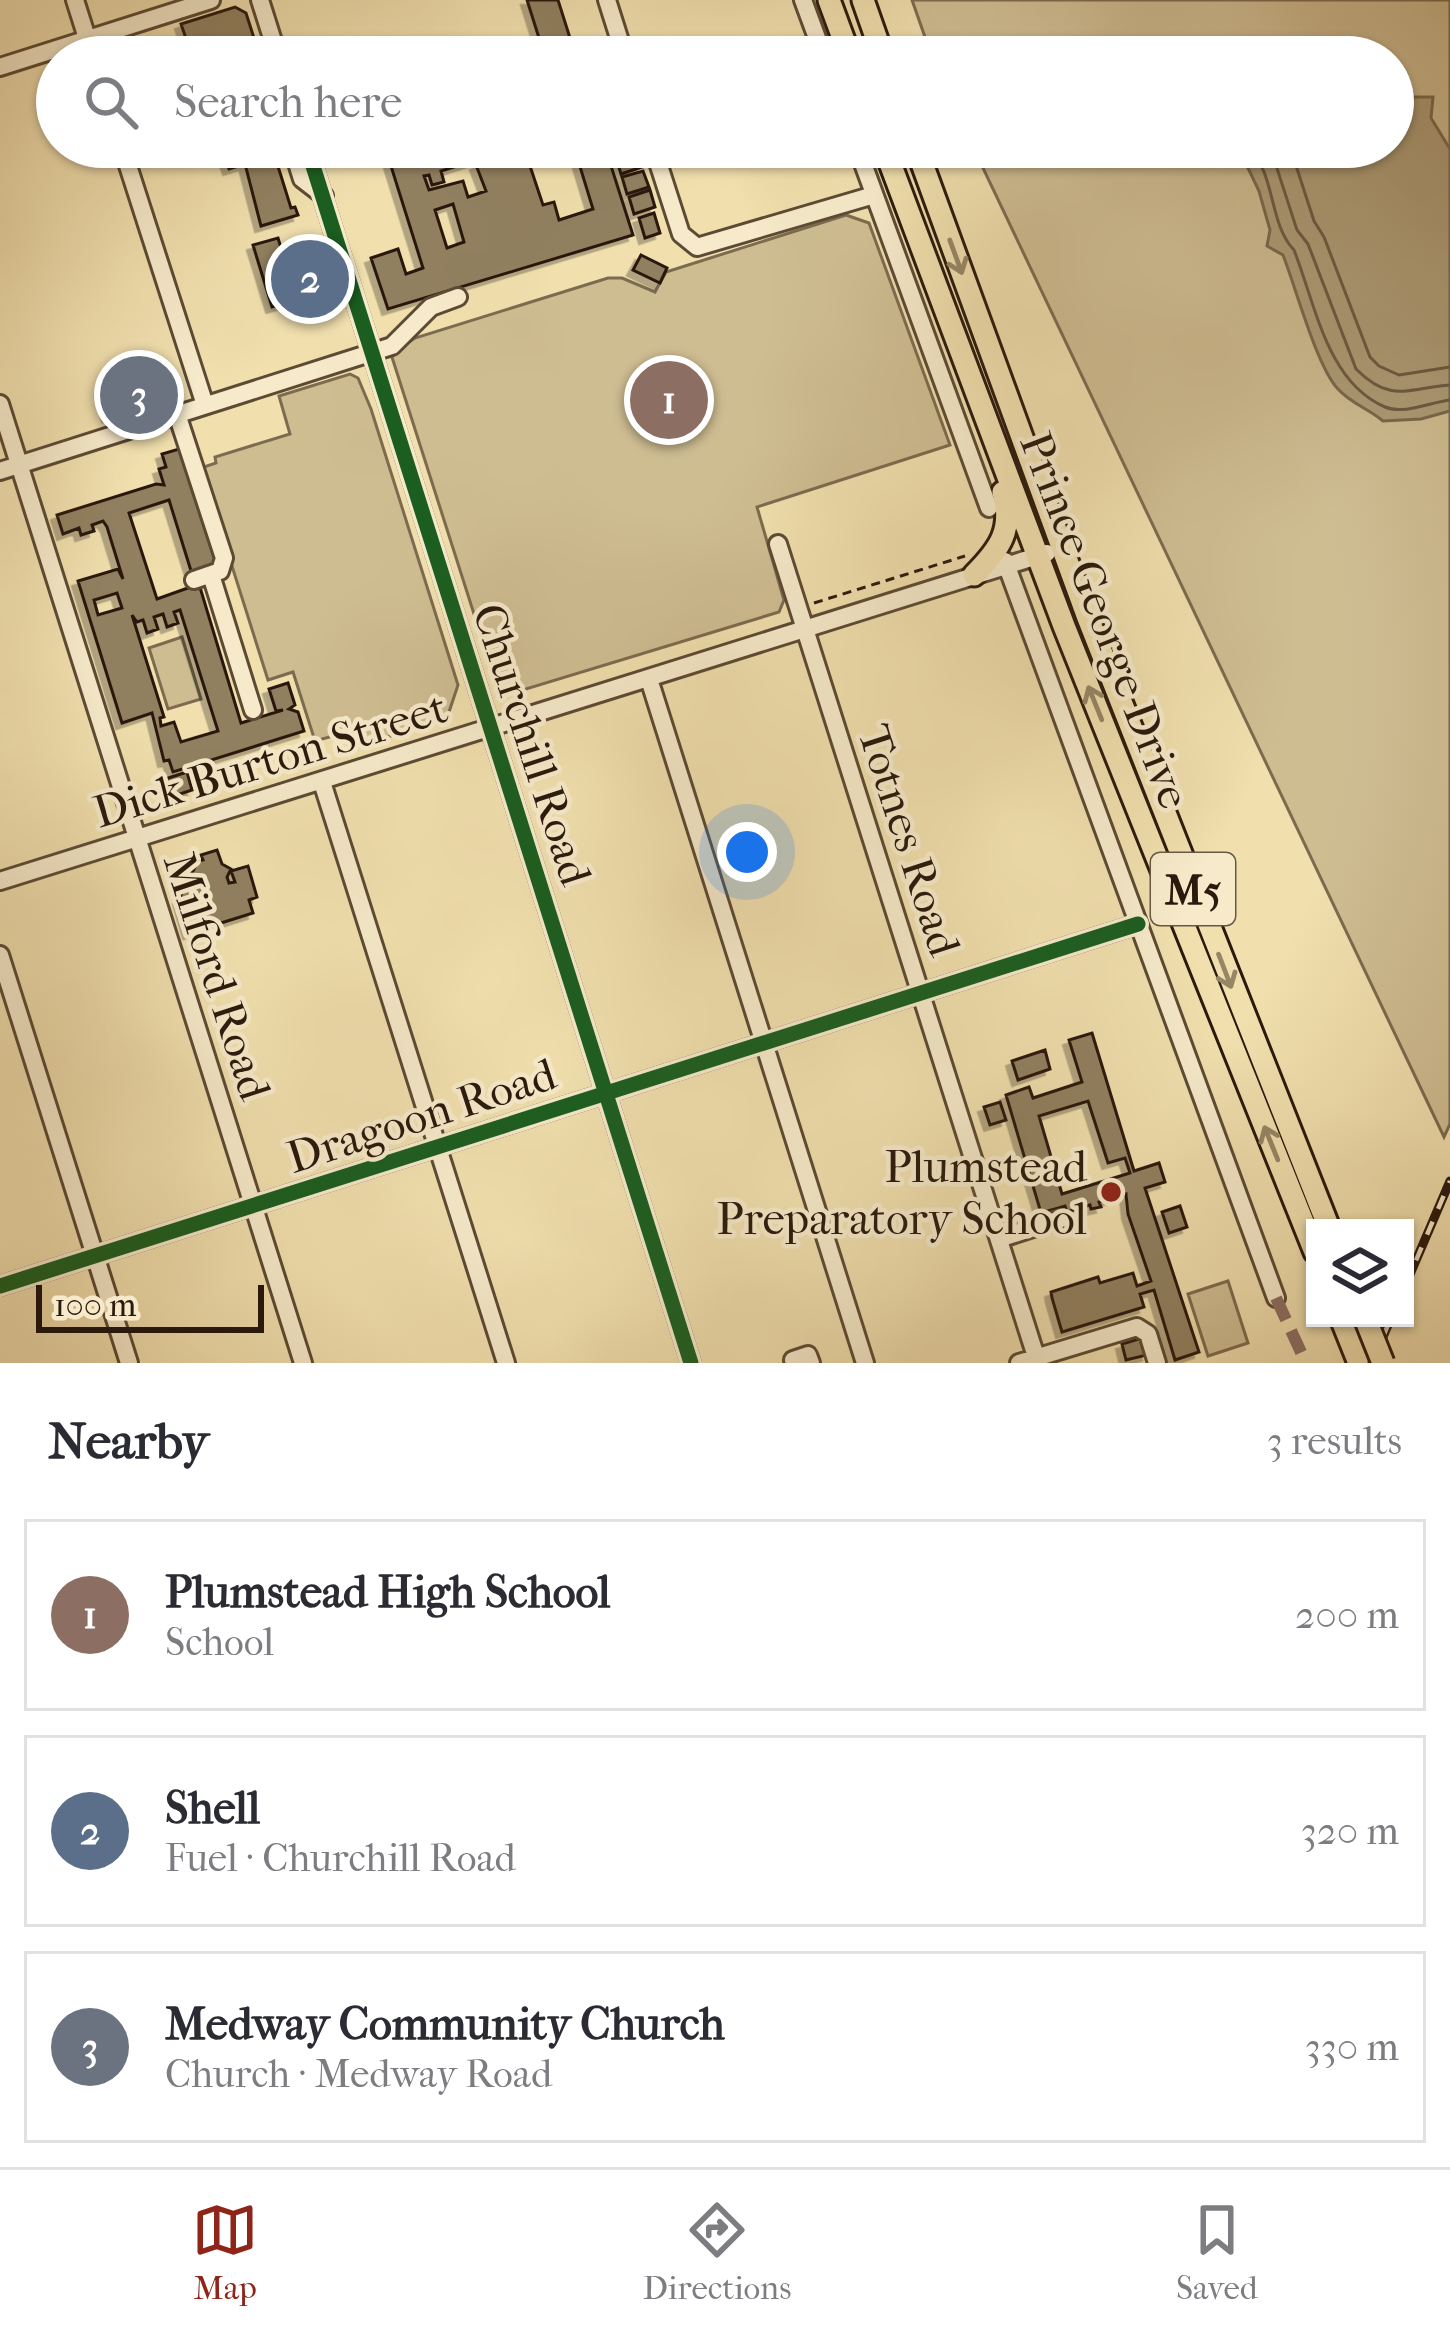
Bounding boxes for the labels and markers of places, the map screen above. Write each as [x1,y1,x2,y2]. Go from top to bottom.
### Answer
pin: 2 [271,234,349,324]
pin: 3 [100,350,178,440]
pin: 1 [630,355,708,445]
place label: Plumstead Preparatory School [717,1141,1087,1246]
marker: Plumstead Preparatory School [1098,1179,1124,1205]

